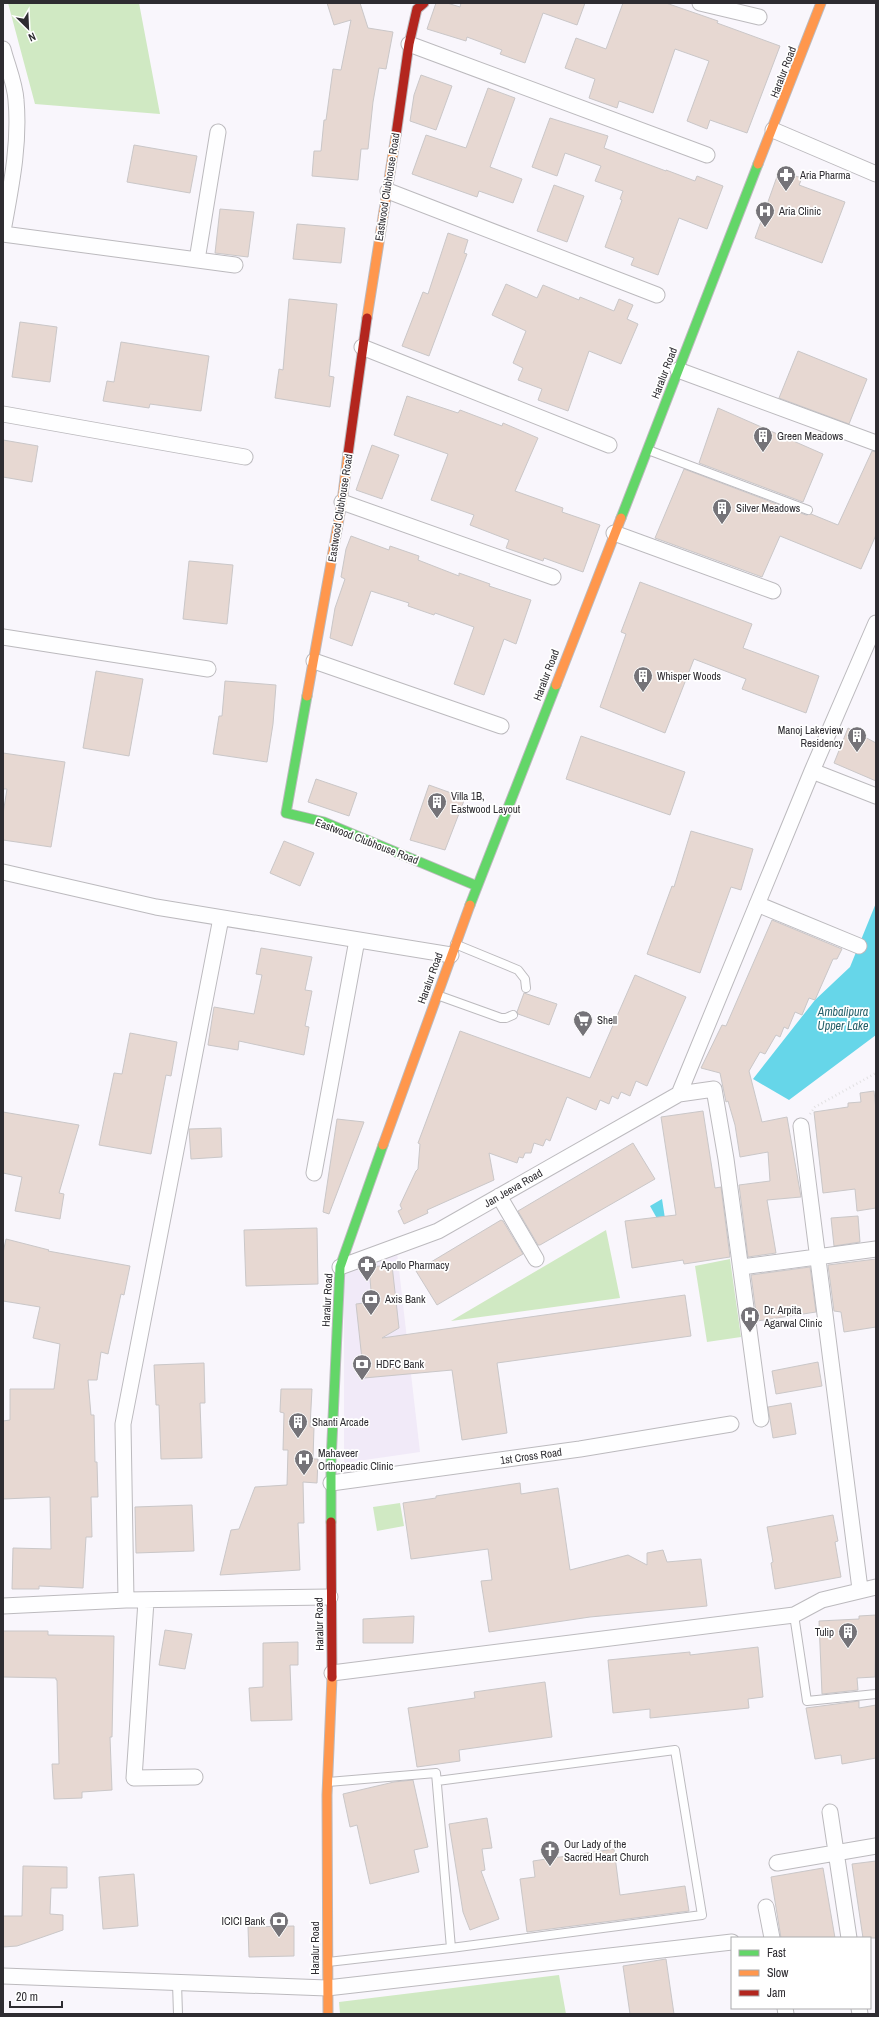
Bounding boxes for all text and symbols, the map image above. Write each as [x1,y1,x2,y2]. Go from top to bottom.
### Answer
north arrow [8,8,48,48]
text: N [26,29,38,45]
street label: Haralur Road [767,44,799,100]
street label: Eastwood Clubhouse Road [372,132,402,242]
pharmacy icon: Aria Pharma [775,164,797,192]
place label: Aria Pharma [799,168,851,182]
hospital icon: Aria Clinic [754,200,776,228]
place label: Aria Clinic [778,204,822,218]
street label: Haralur Road [648,345,680,401]
building icon: Green Meadows [752,425,774,453]
place label: Green Meadows [777,429,844,443]
street label: Eastwood Clubhouse Road [325,453,355,563]
building icon: Silver Meadows [711,497,733,525]
place label: Silver Meadows [736,501,801,515]
street label: Haralur Road [530,647,562,703]
building icon: Whisper Woods [632,665,654,693]
place label: Whisper Woods [657,669,721,683]
place label: Manoj Lakeview Residency [778,723,843,750]
building icon: Manoj Lakeview Residency [846,725,868,753]
place label: Villa 1B, Eastwood Layout [451,789,521,816]
building icon: Villa 1B, Eastwood Layout [426,791,448,819]
street label: Eastwood Clubhouse Road [313,815,421,867]
street label: Haralur Road [414,950,446,1006]
water label: Ambalipura Upper Lake [817,1004,869,1034]
supermarket icon: Shell [572,1009,594,1037]
place label: Shell [597,1013,617,1027]
street label: Jan Jeeva Road [481,1166,545,1210]
pharmacy icon: Apollo Pharmacy [356,1254,378,1282]
place label: Apollo Pharmacy [380,1258,450,1272]
street label: Haralur Road [319,1273,335,1327]
bank icon: Axis Bank [360,1288,382,1316]
place label: Axis Bank [384,1292,426,1306]
place label: Dr. Arpita Agarwal Clinic [763,1303,823,1330]
hospital icon: Dr. Arpita Agarwal Clinic [739,1305,761,1333]
bank icon: HDFC Bank [351,1353,373,1381]
place label: HDFC Bank [376,1357,425,1371]
building icon: Shanti Arcade [287,1411,309,1439]
place label: Shanti Arcade [312,1415,369,1429]
street label: 1st Cross Road [499,1445,563,1467]
place label: Mahaveer Orthopeadic Clinic [318,1446,394,1473]
hospital icon: Mahaveer Orthopeadic Clinic [293,1448,315,1476]
street label: Haralur Road [312,1597,326,1651]
building icon: Tulip [837,1621,859,1649]
place label: Tulip [815,1625,834,1639]
place label: Our Lady of the Sacred Heart Church [564,1837,649,1864]
church icon: Our Lady of the Sacred Heart Church [539,1839,561,1867]
bank icon: ICICI Bank [268,1910,290,1938]
place label: ICICI Bank [221,1914,265,1928]
street label: Haralur Road [308,1921,322,1975]
legend [731,1937,871,2009]
text: Fast [767,1945,786,1961]
text: Slow [767,1965,789,1981]
scale bar [10,1983,62,2009]
text: Jam [767,1985,786,2001]
text: 20 m [16,1989,38,2005]

